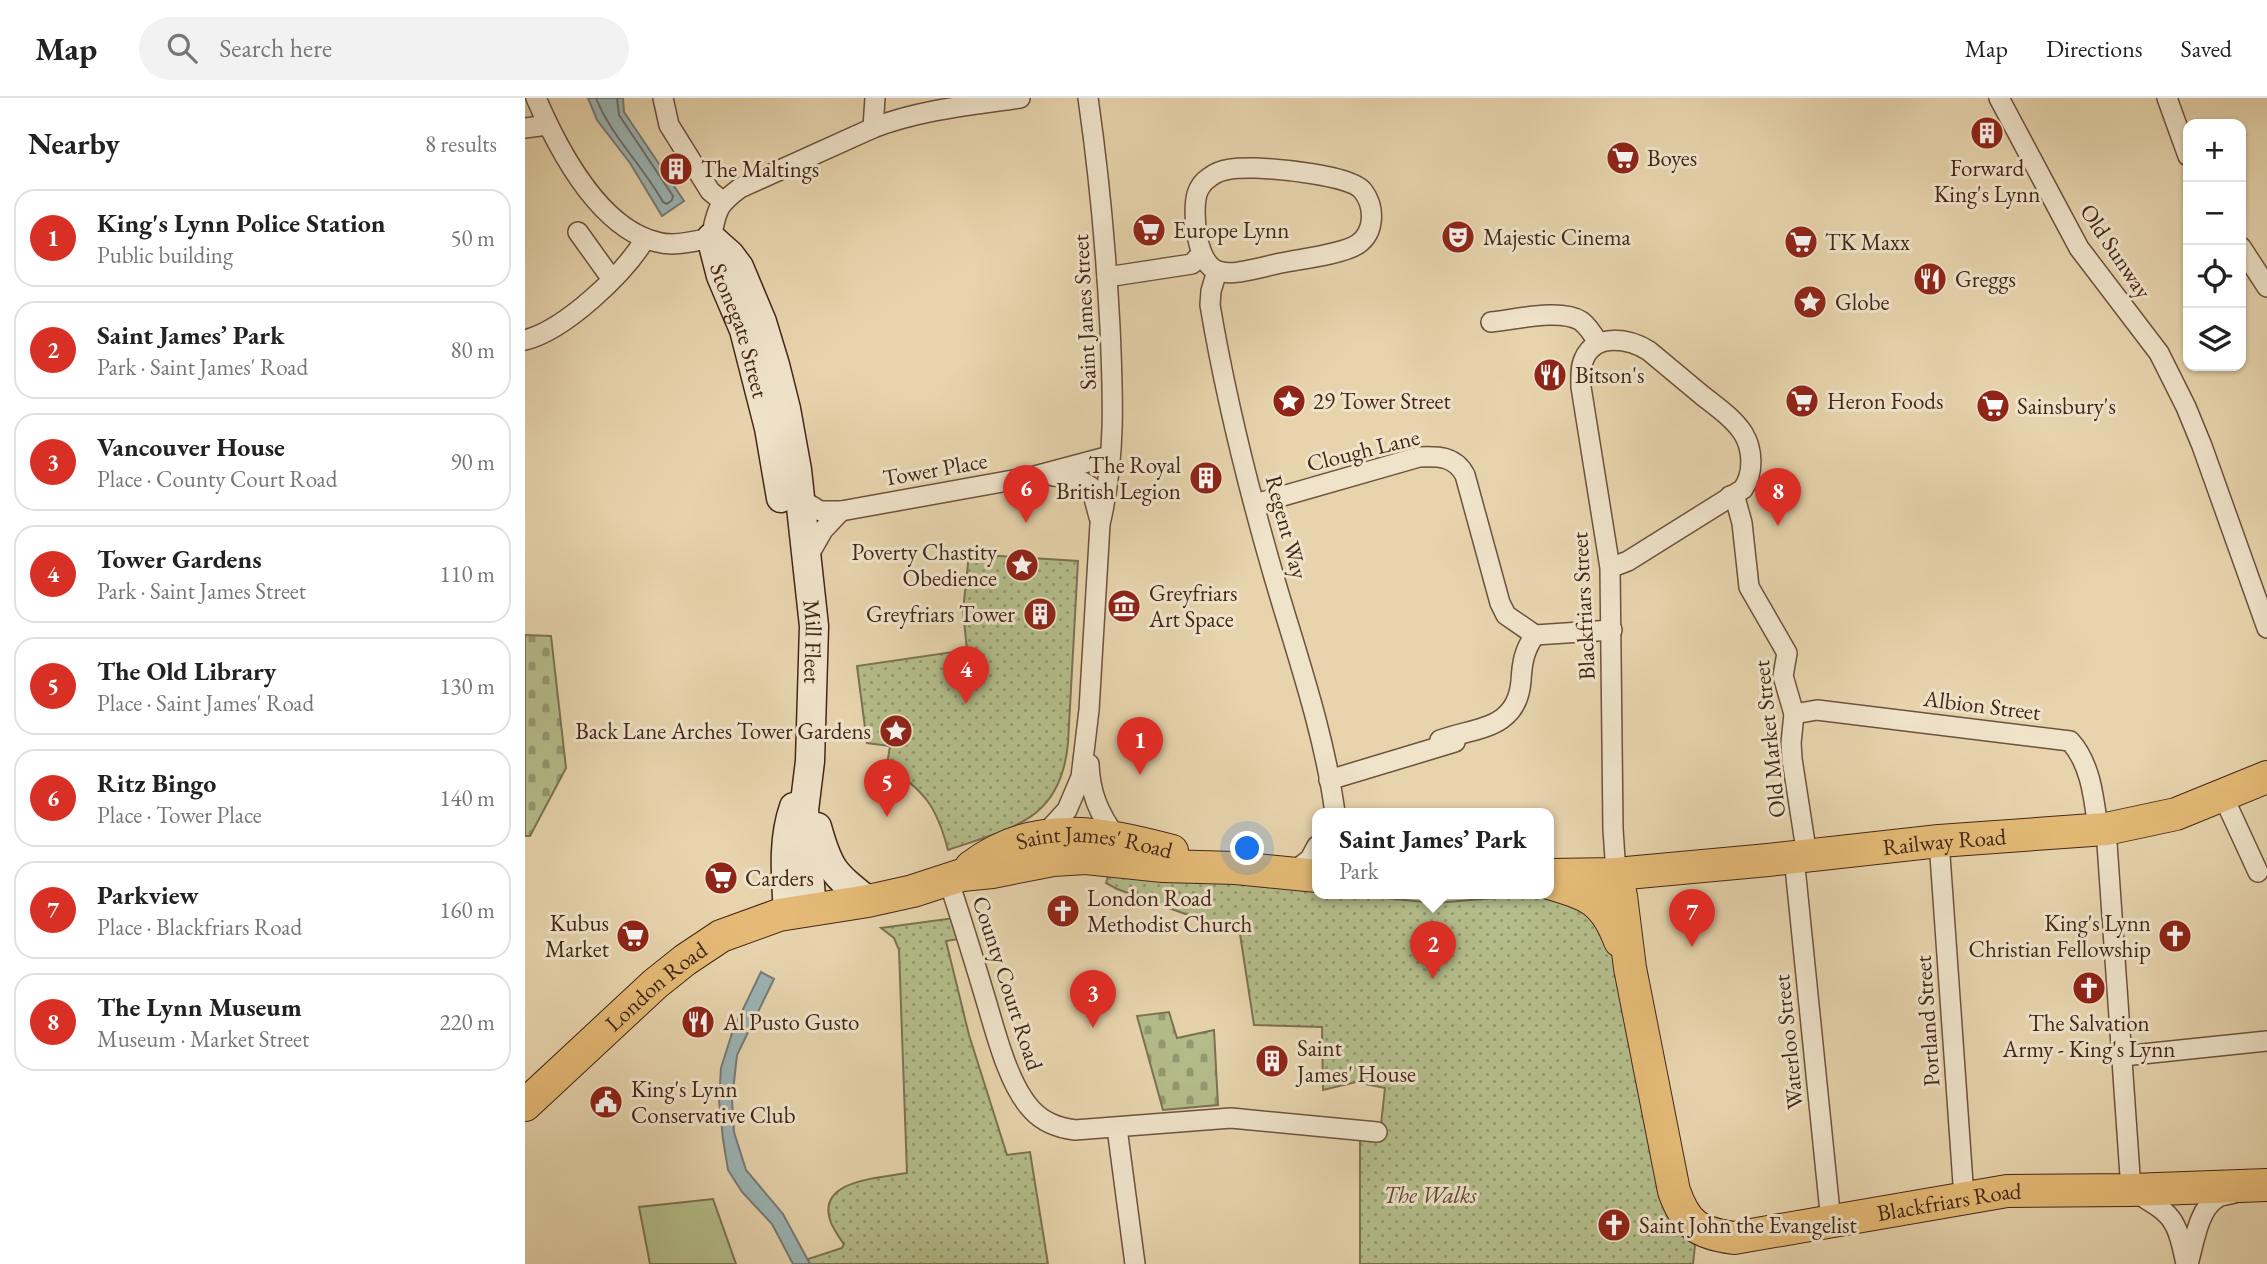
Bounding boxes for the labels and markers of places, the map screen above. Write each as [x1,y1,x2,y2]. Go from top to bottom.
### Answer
building icon: Forward King's Lynn [1968,114,2006,152]
supermarket icon: Boyes [1604,139,1642,177]
place label: Boyes [1647,143,1697,173]
building icon: The Maltings [657,150,695,188]
place label: Forward King's Lynn [1934,153,2040,209]
place label: The Maltings [701,154,819,184]
supermarket icon: Europe Lynn [1130,211,1168,249]
place label: Europe Lynn [1173,215,1289,245]
theatre icon: Majestic Cinema [1439,218,1477,256]
place label: Majestic Cinema [1483,222,1632,252]
supermarket icon: TK Maxx [1782,223,1820,261]
place label: TK Maxx [1825,227,1910,257]
restaurant icon: Greggs [1911,260,1949,298]
place label: Greggs [1955,264,2016,294]
place icon: Globe [1791,283,1829,321]
place label: Globe [1835,287,1890,317]
restaurant icon: Bitson's [1531,356,1569,394]
place label: Bitson's [1575,360,1644,390]
place icon: 29 Tower Street [1270,382,1308,420]
supermarket icon: Heron Foods [1783,382,1821,420]
place label: 29 Tower Street [1313,386,1451,416]
place label: Heron Foods [1827,386,1943,416]
supermarket icon: Sainsbury's [1974,387,2012,425]
place label: Sainsbury's [2017,391,2116,421]
place label: The Royal British Legion [1056,450,1181,506]
building icon: The Royal British Legion [1187,459,1225,497]
pin: 6 [1003,465,1049,523]
pin: 8 [1755,468,1801,526]
place label: Poverty Chastity Obedience [851,537,998,593]
place icon: Poverty Chastity Obedience [1003,546,1041,584]
place label: Greyfriars Art Space [1148,578,1237,634]
museum icon: Greyfriars Art Space [1105,587,1143,625]
building icon: Greyfriars Tower [1021,595,1059,633]
place label: Greyfriars Tower [866,599,1015,629]
pin: 4 [943,646,989,704]
place icon: Back Lane Arches Tower Gardens [877,712,915,750]
place label: Back Lane Arches Tower Gardens [575,716,871,746]
pin: 1 [1117,717,1163,775]
pin: 5 [864,759,910,817]
supermarket icon: Carders [702,859,740,897]
place label: Carders [745,863,814,893]
place label: London Road Methodist Church [1087,883,1253,939]
pin: 7 [1669,889,1715,947]
church icon: London Road Methodist Church [1044,892,1082,930]
place label: Kubus Market [545,908,610,964]
place label: King's Lynn Christian Fellowship [1969,908,2151,964]
supermarket icon: Kubus Market [614,917,652,955]
church icon: King's Lynn Christian Fellowship [2156,917,2194,955]
pin: 2 [1410,921,1456,979]
church icon: The Salvation Army - King's Lynn [2070,969,2108,1007]
pin: 3 [1070,970,1116,1028]
restaurant icon: Al Pusto Gusto [679,1003,717,1041]
place label: Al Pusto Gusto [722,1007,859,1037]
place label: The Salvation Army - King's Lynn [2002,1008,2175,1064]
place label: Saint James' House [1295,1033,1416,1089]
building icon: Saint James' House [1253,1042,1291,1080]
place label: King's Lynn Conservative Club [631,1074,796,1130]
public building icon: King's Lynn Conservative Club [587,1083,625,1121]
church icon: Saint John the Evangelist [1595,1206,1633,1244]
place label: Saint John the Evangelist [1639,1210,1857,1240]

